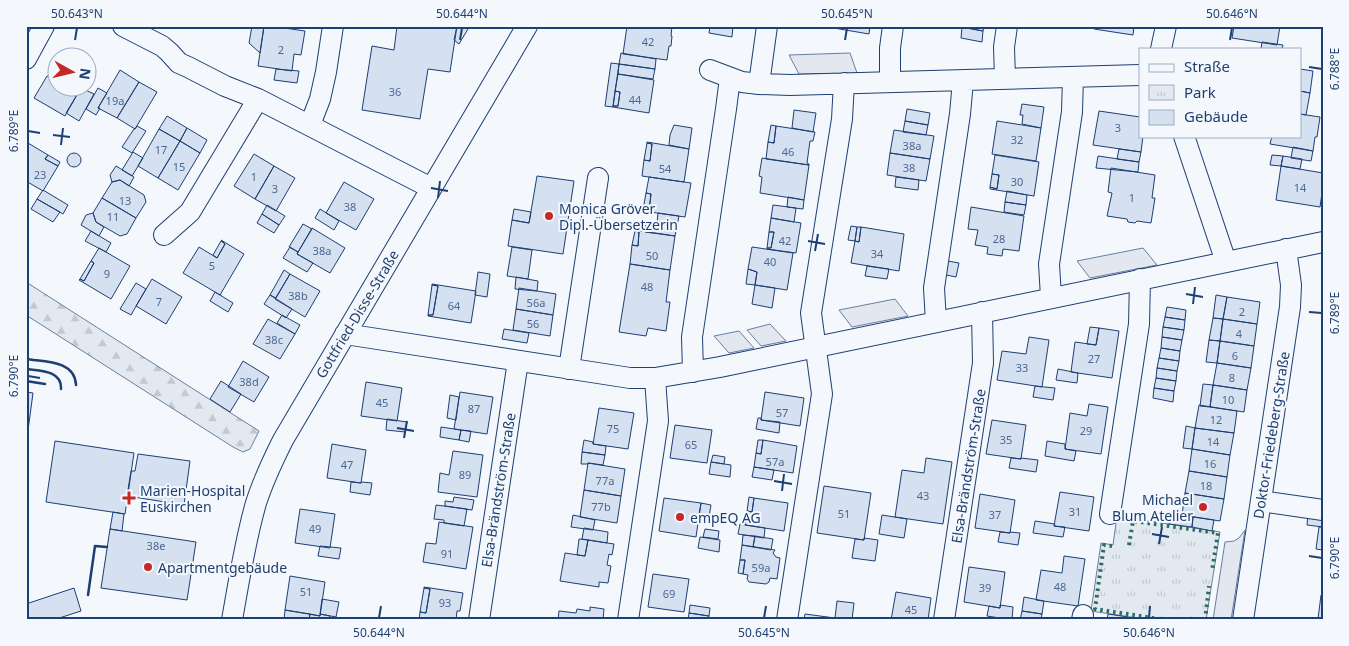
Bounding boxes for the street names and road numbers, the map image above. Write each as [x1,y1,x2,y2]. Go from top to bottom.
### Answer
street label: Gottfried-Disse-Straße [311,246,403,382]
street label: Doktor-Friedeberg-Straße [1248,350,1294,520]
street label: Elsa-Brändström-Straße [946,387,990,545]
street label: Elsa-Brändström-Straße [476,411,520,569]

